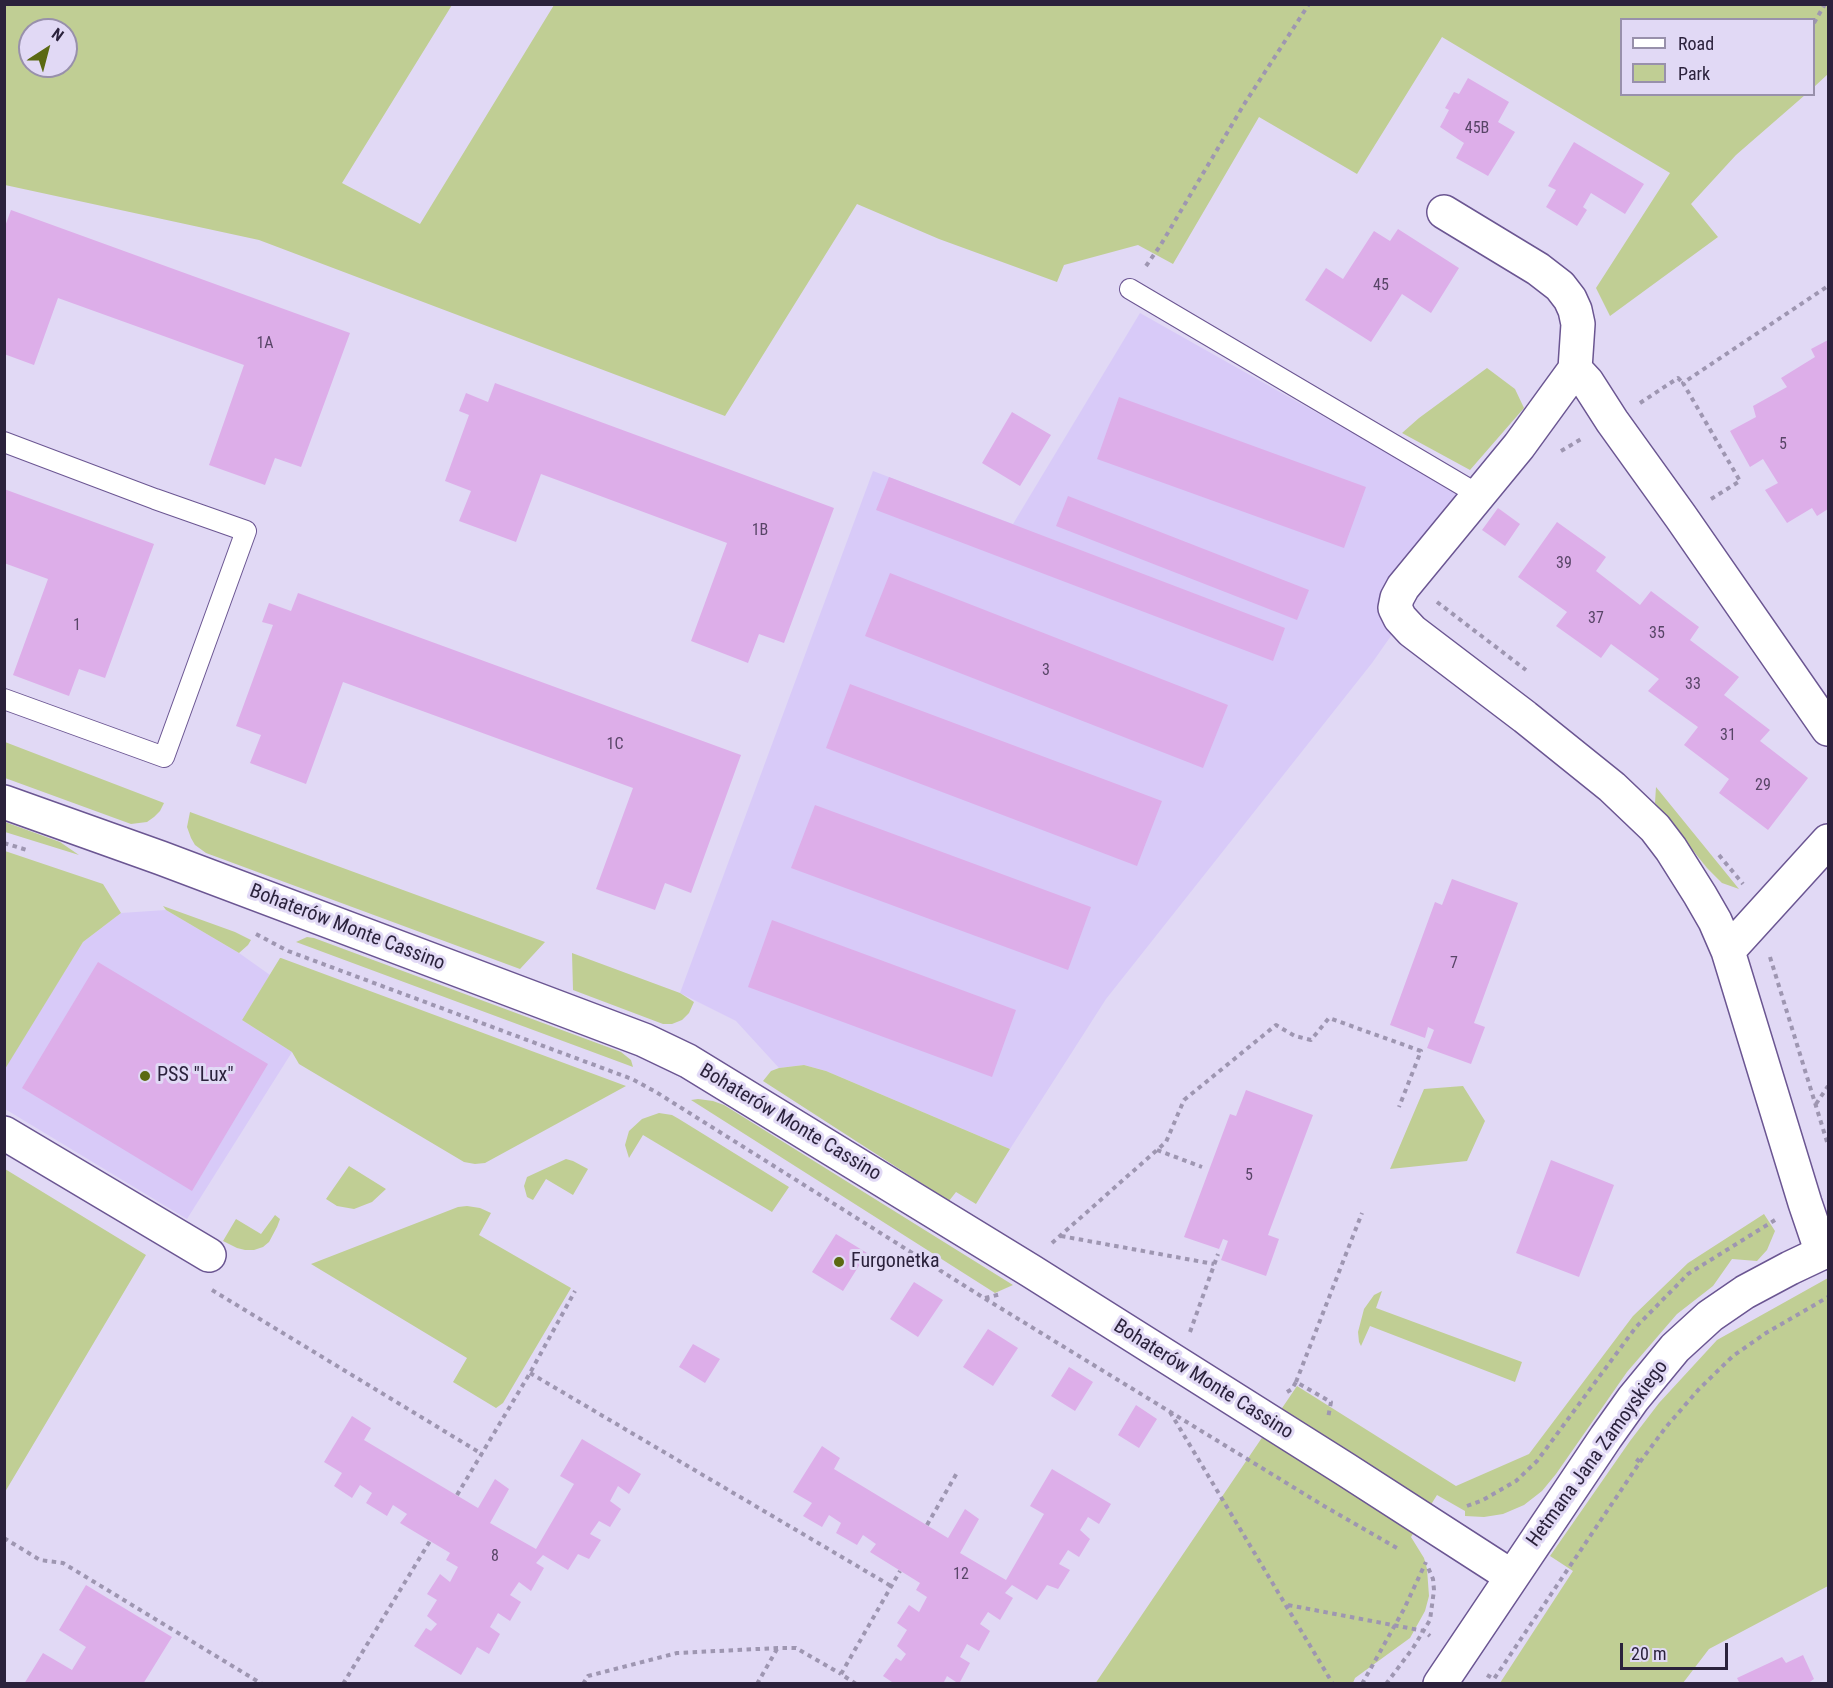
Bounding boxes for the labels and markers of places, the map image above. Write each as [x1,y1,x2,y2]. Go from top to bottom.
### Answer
place label: PSS "Lux" [157,1064,234,1088]
marker: PSS "Lux" [138,1069,152,1083]
place label: Furgonetka [851,1250,939,1274]
marker: Furgonetka [832,1255,846,1269]

